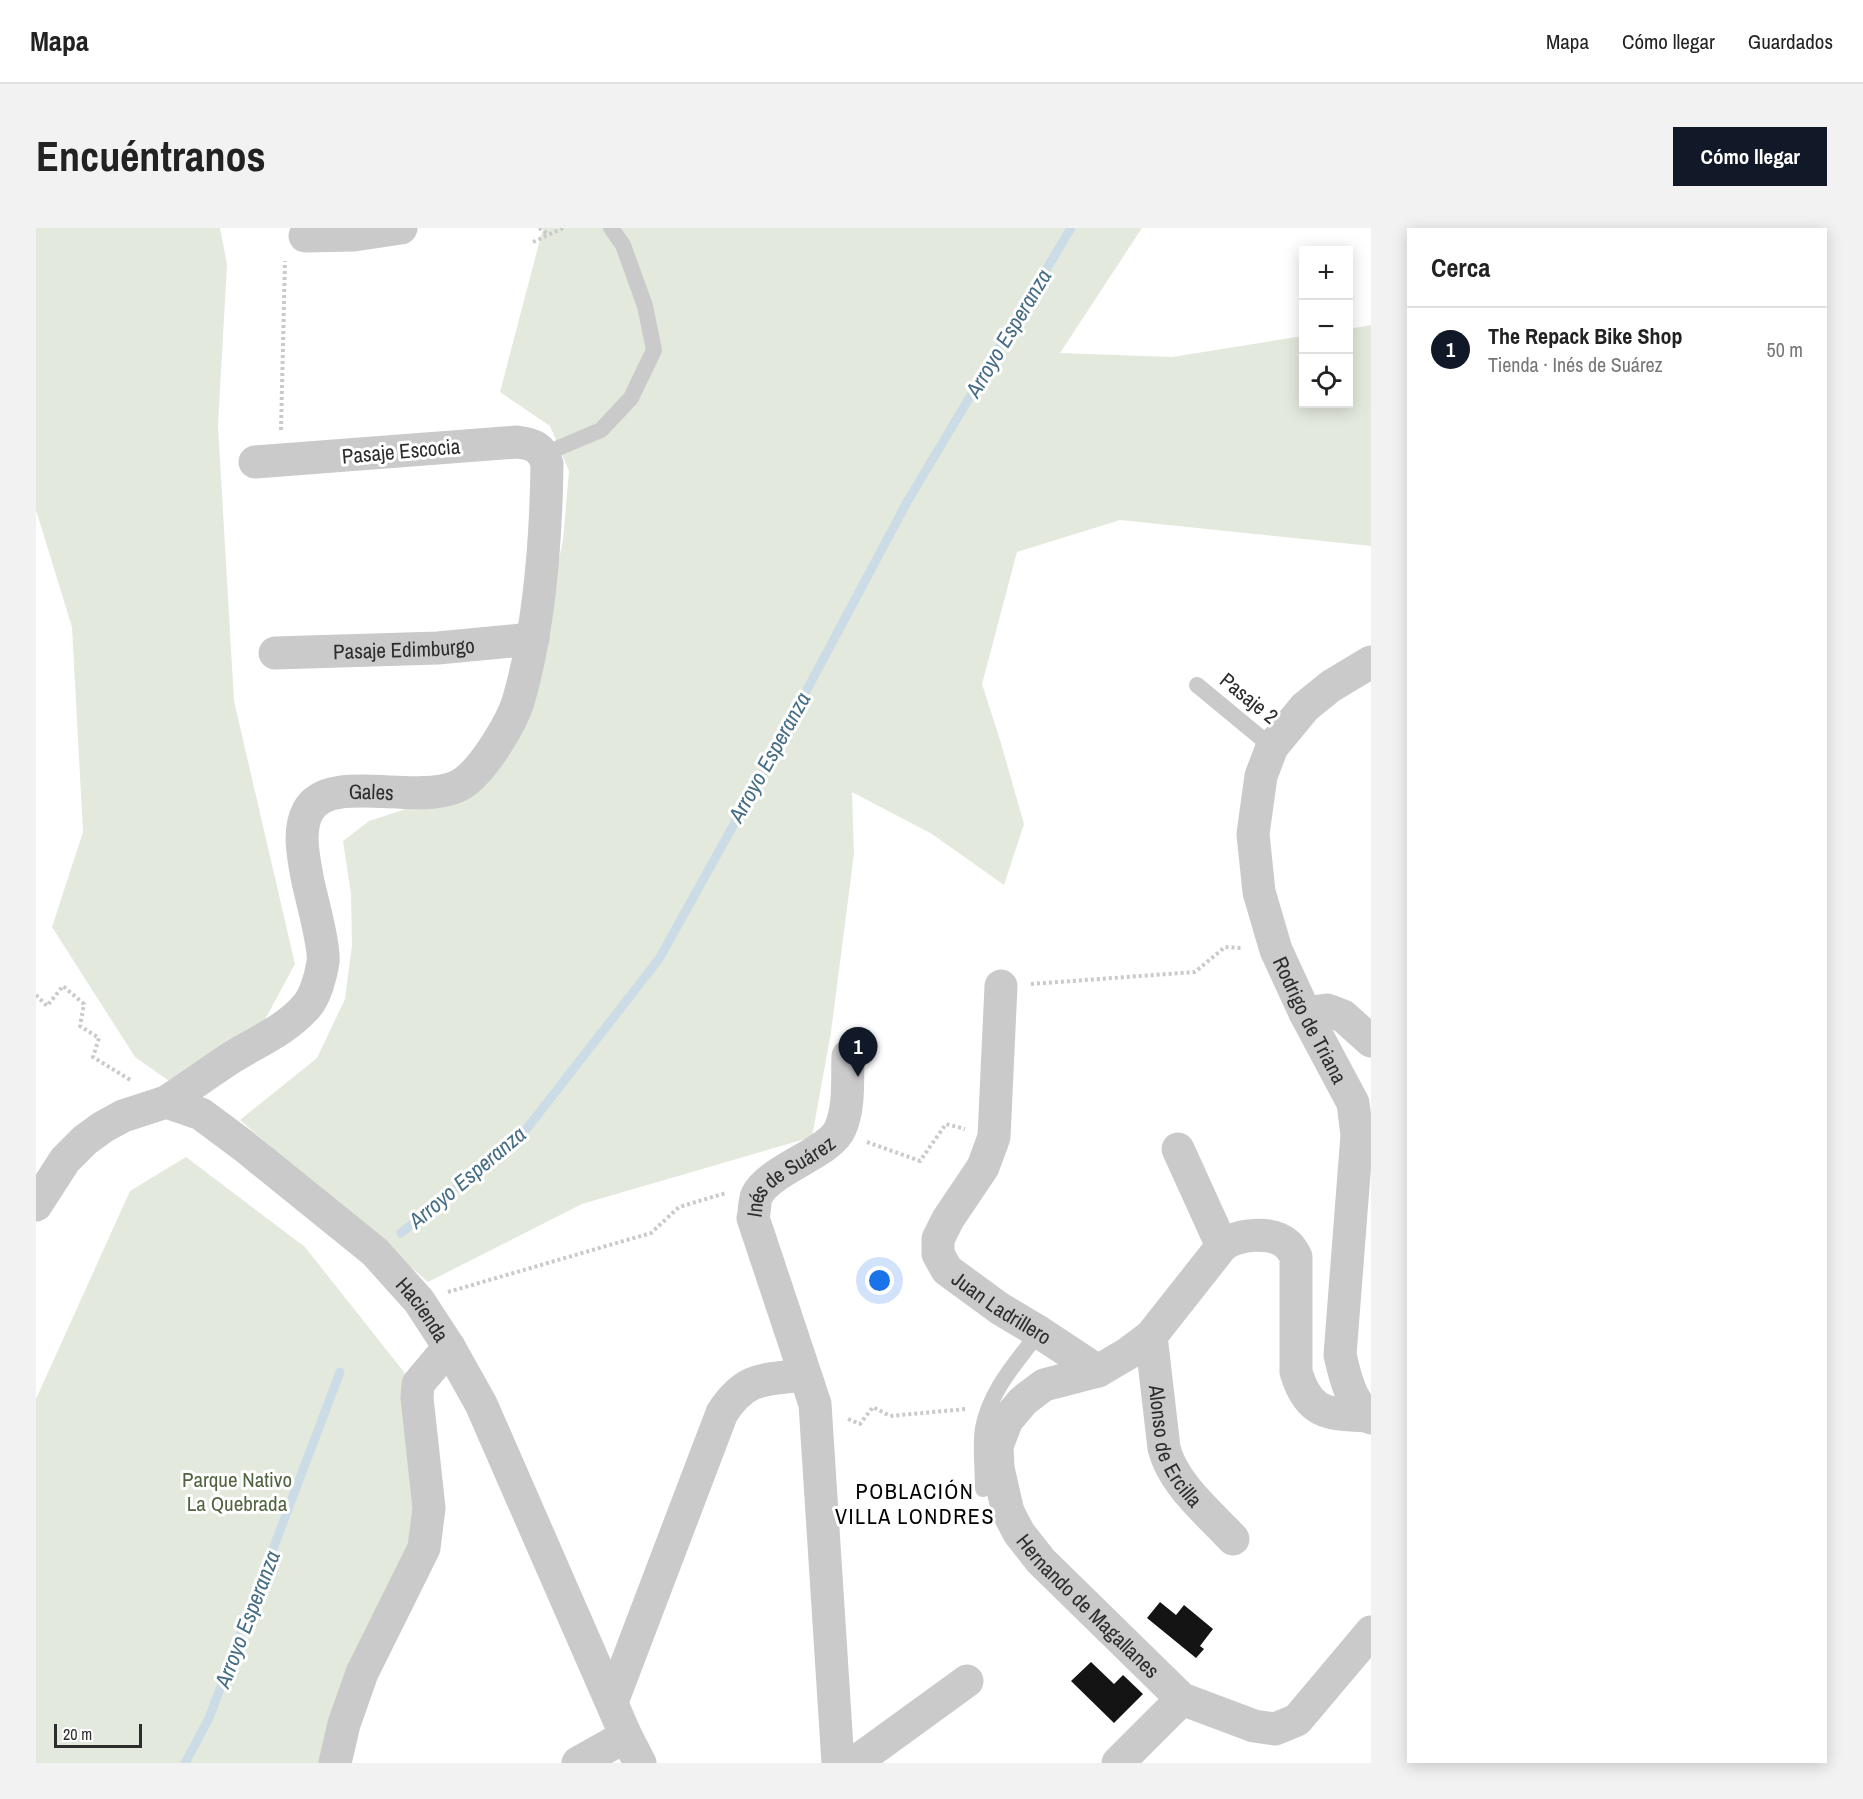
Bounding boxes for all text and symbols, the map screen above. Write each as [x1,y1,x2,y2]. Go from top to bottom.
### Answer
text: Mapa [30,22,89,60]
text: Mapa [1546,27,1589,56]
text: Cómo llegar [1622,27,1715,56]
text: Guardados [1748,27,1833,56]
button: Cómo llegar [1673,127,1827,186]
text: Encuéntranos [36,128,266,184]
map controls [1299,246,1353,408]
button: + [1299,246,1353,300]
text: Cerca [1431,250,1490,285]
water label: Arroyo Esperanza [957,263,1058,403]
button: − [1299,300,1353,354]
text: The Repack Bike Shop [1488,321,1683,351]
text: 1 [1446,336,1455,363]
text: 50 m [1767,336,1803,363]
text: Tienda · Inés de Suárez [1488,351,1663,378]
button: locate [1299,354,1353,408]
street label: Pasaje Escocia [341,431,462,471]
street label: Pasaje Edimburgo [333,630,476,666]
street label: Pasaje 2 [1214,666,1284,730]
water label: Arroyo Esperanza [720,687,817,828]
street label: Gales [348,776,394,807]
street label: Rodrigo de Triana [1266,951,1355,1089]
pin: 1 [838,1028,878,1077]
water label: Arroyo Esperanza [401,1119,532,1236]
street label: Inés de Suárez [739,1129,841,1219]
street label: Juan Ladrillero [946,1264,1057,1351]
your location [865,1266,894,1295]
street label: Hacienda [390,1271,456,1348]
street label: Alonso de Ercilla [1142,1382,1209,1513]
park label: Parque Nativo La Quebrada [182,1465,292,1518]
district label: POBLACIÓN VILLA LONDRES [835,1476,995,1531]
street label: Hernando de Magallanes [1010,1527,1166,1684]
water label: Arroyo Esperanza [207,1546,287,1693]
scale bar [54,1721,142,1748]
text: 20 m [63,1723,92,1745]

